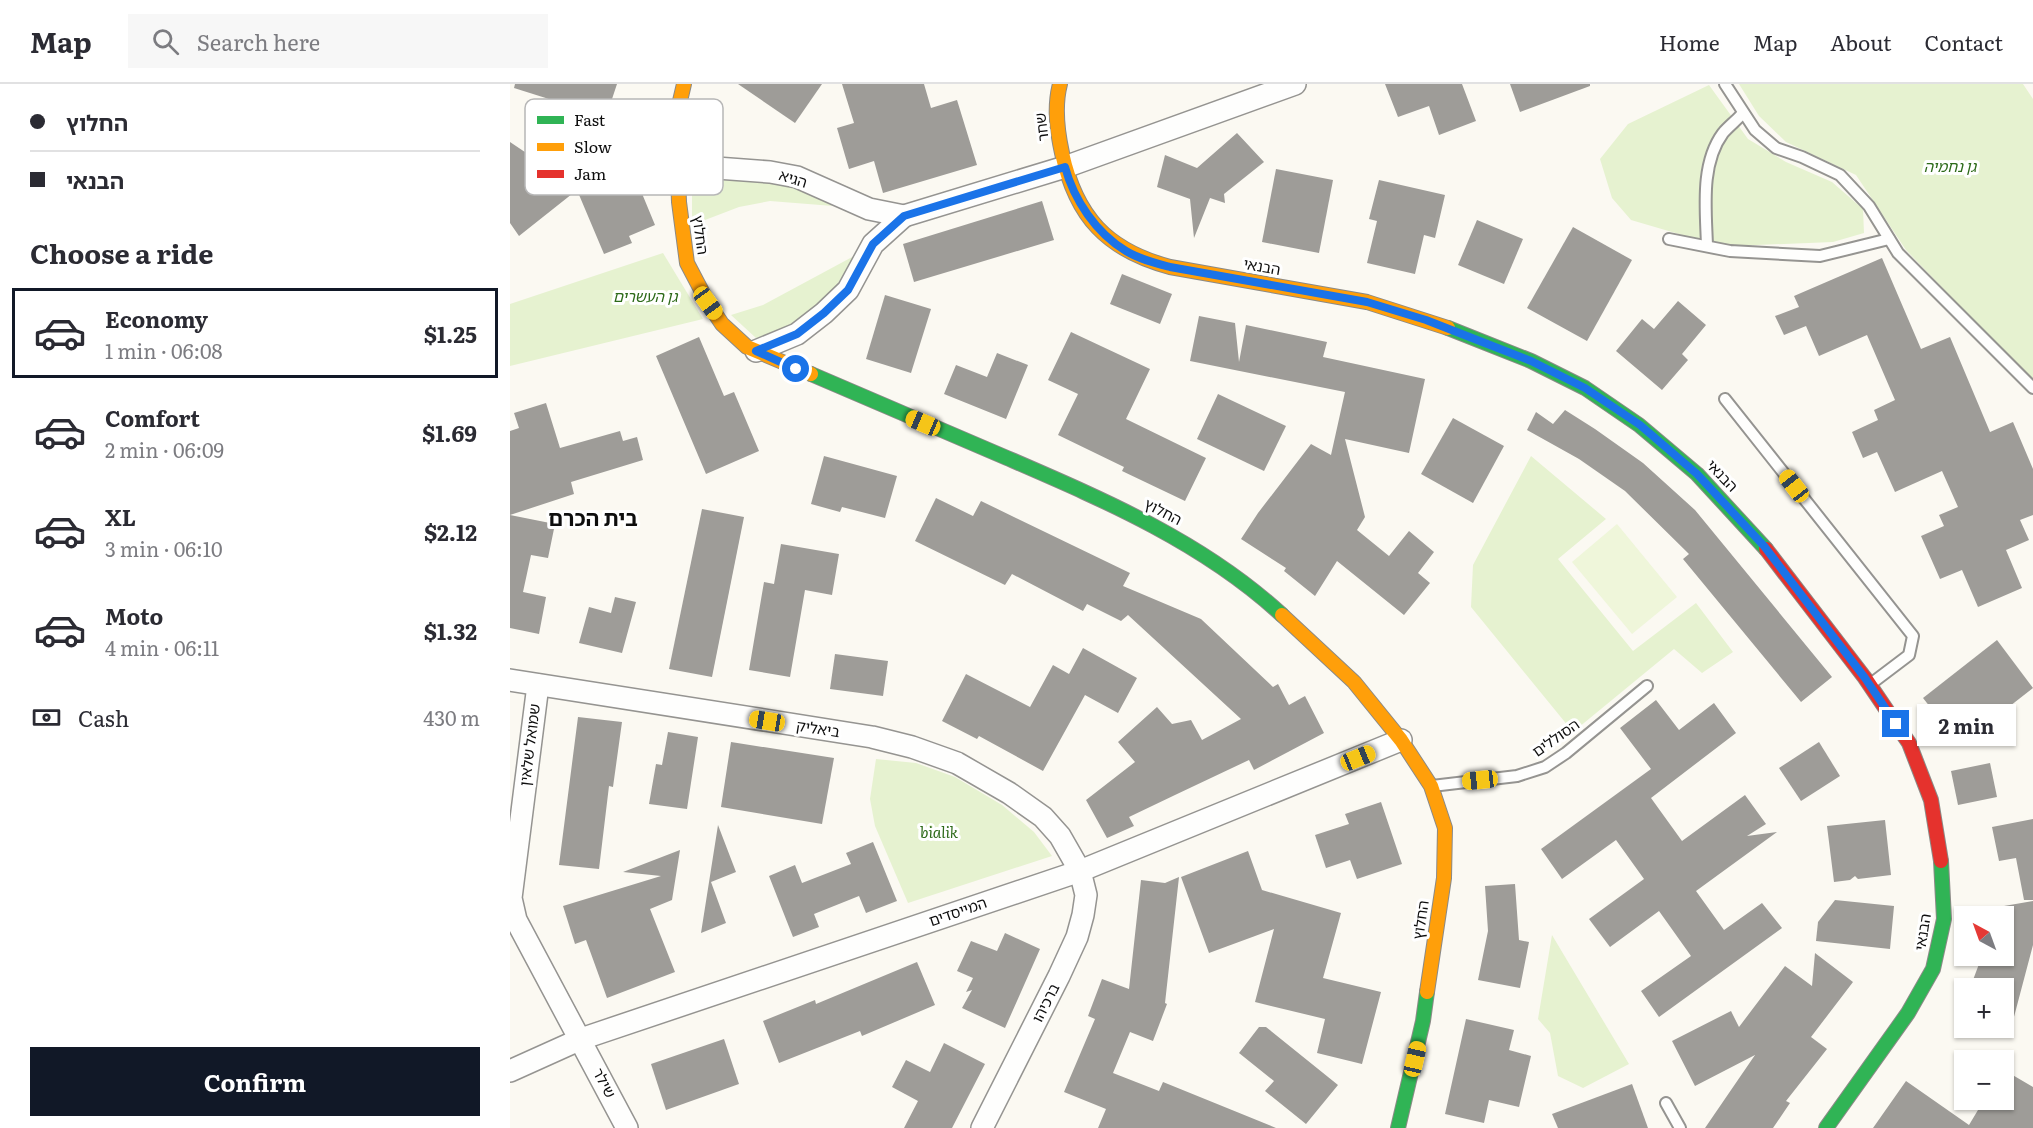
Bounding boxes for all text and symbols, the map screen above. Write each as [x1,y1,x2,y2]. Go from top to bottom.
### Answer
search box [128,14,548,68]
text: Map [30,20,92,62]
icon: search [149,25,182,58]
text: Search here [197,25,320,58]
text: Home [1659,26,1720,57]
text: Map [1753,26,1797,57]
text: About [1830,26,1892,57]
text: Contact [1925,26,2003,57]
legend [525,99,723,195]
text: החלוץ [66,105,128,138]
text: Fast [574,107,606,131]
street label: שחר [1027,112,1054,143]
text: Slow [574,134,612,158]
park label: גן נחמיה [1924,154,1978,177]
text: Jam [574,161,607,185]
street label: הגיא [776,162,810,193]
text: הבנאי [66,163,124,196]
street label: החלוץ [687,214,716,256]
text: Choose a ride [30,232,213,272]
street label: הבנאי [1242,251,1283,280]
car [690,283,726,323]
park label: גן העשרים [613,284,679,307]
text: Economy [105,302,208,335]
icon: car [33,306,87,360]
text: $1.25 [424,317,477,350]
text: 1 min · 06:08 [105,335,223,365]
route start [782,355,809,382]
text: Comfort [105,401,200,434]
icon: car [33,405,87,459]
car [903,408,943,438]
text: $1.69 [422,416,477,449]
text: 2 min · 06:09 [105,434,224,464]
street label: הבנאי [1702,454,1744,496]
car [1776,466,1812,506]
street label: החלוץ [1141,491,1187,530]
text: XL [105,500,136,533]
district label: בית הכרם [548,501,638,532]
icon: car [33,504,87,558]
text: $2.12 [424,515,477,548]
text: 3 min · 06:10 [105,533,222,563]
text: Moto [105,599,163,632]
icon: car [33,603,87,657]
text: $1.32 [424,614,477,647]
text: 4 min · 06:11 [105,632,219,662]
icon: cash [30,701,63,734]
text: Cash [78,701,129,734]
text: 430 m [423,702,480,732]
street label: שמואל שלאין [512,702,545,787]
callout: 2 min [1917,703,2016,745]
car [748,709,786,733]
route end [1882,710,1909,737]
text: 2 min [1939,710,1994,740]
street label: הסוללים [1527,712,1584,762]
street label: ביאליק [795,713,842,742]
car [1338,743,1378,773]
car [1461,769,1499,791]
park label: bialik [920,820,959,843]
street label: המייסדים [925,890,990,931]
street label: החלוץ [1405,899,1434,941]
north arrow [1954,906,2014,966]
map controls [1954,906,2014,1110]
street label: הבנאי [1907,912,1936,952]
street label: ברכיהו [1025,978,1065,1026]
button: + [1954,978,2014,1038]
car [1402,1039,1428,1079]
button: Confirm [30,1047,480,1116]
button: − [1954,1050,2014,1110]
street label: שילר [588,1063,623,1101]

